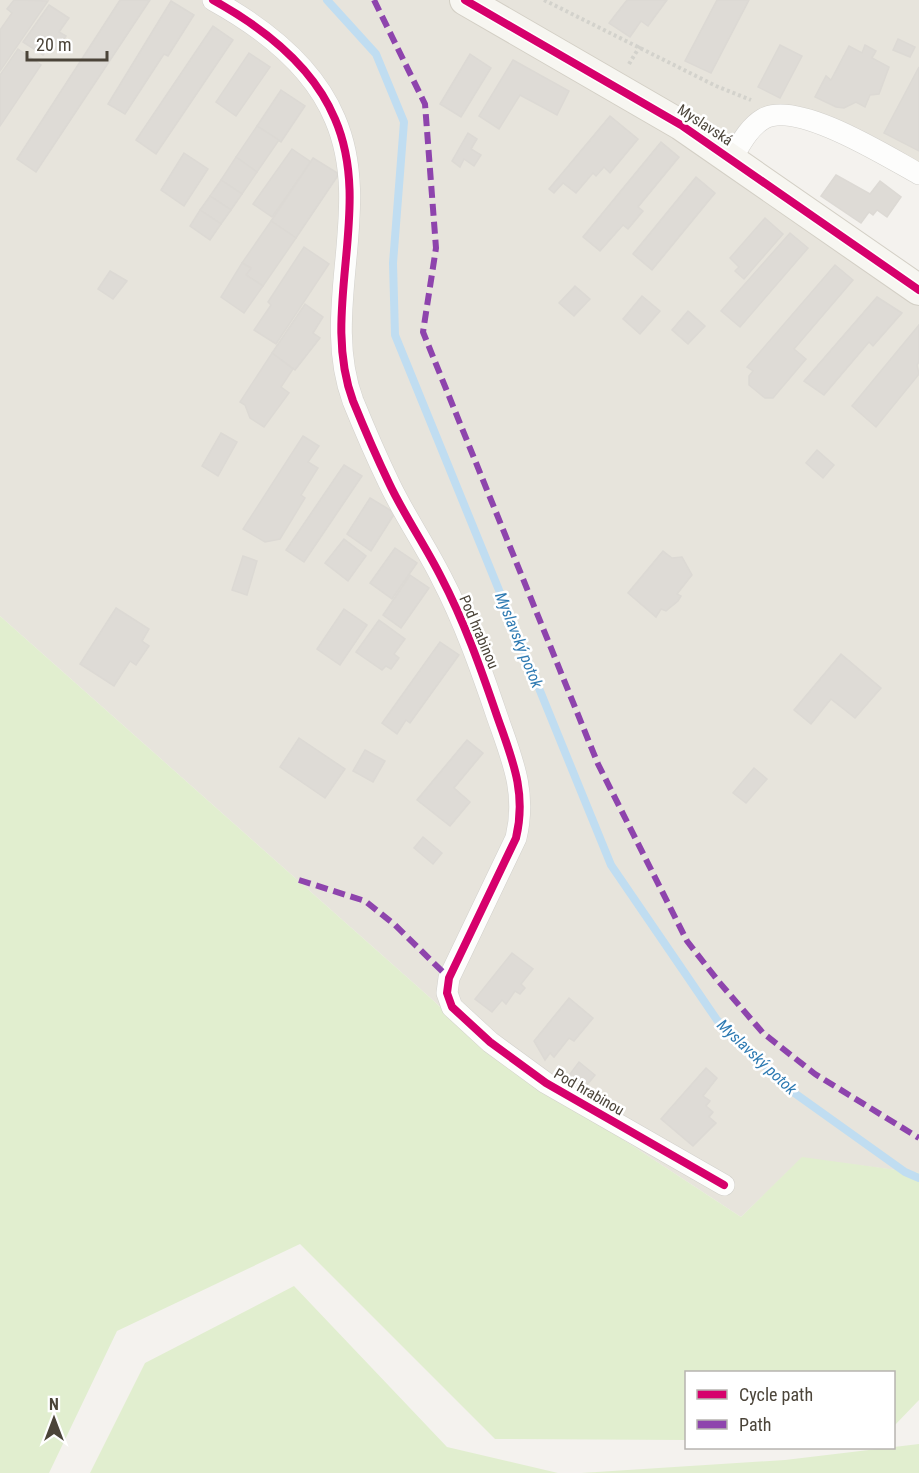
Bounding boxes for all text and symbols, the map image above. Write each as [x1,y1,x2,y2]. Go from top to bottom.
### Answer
scale bar [27,24,106,62]
text: 20 m [36,34,71,55]
street label: Myslavská [674,101,736,149]
water label: Myslavský potok [491,589,547,692]
street label: Pod hrabinou [455,592,503,672]
water label: Myslavský potok [713,1015,801,1099]
street label: Pod hrabinou [551,1065,627,1119]
legend [685,1371,895,1449]
text: Cycle path [739,1384,813,1405]
north arrow [24,1389,84,1449]
text: N [49,1395,59,1414]
text: Path [739,1414,772,1435]

